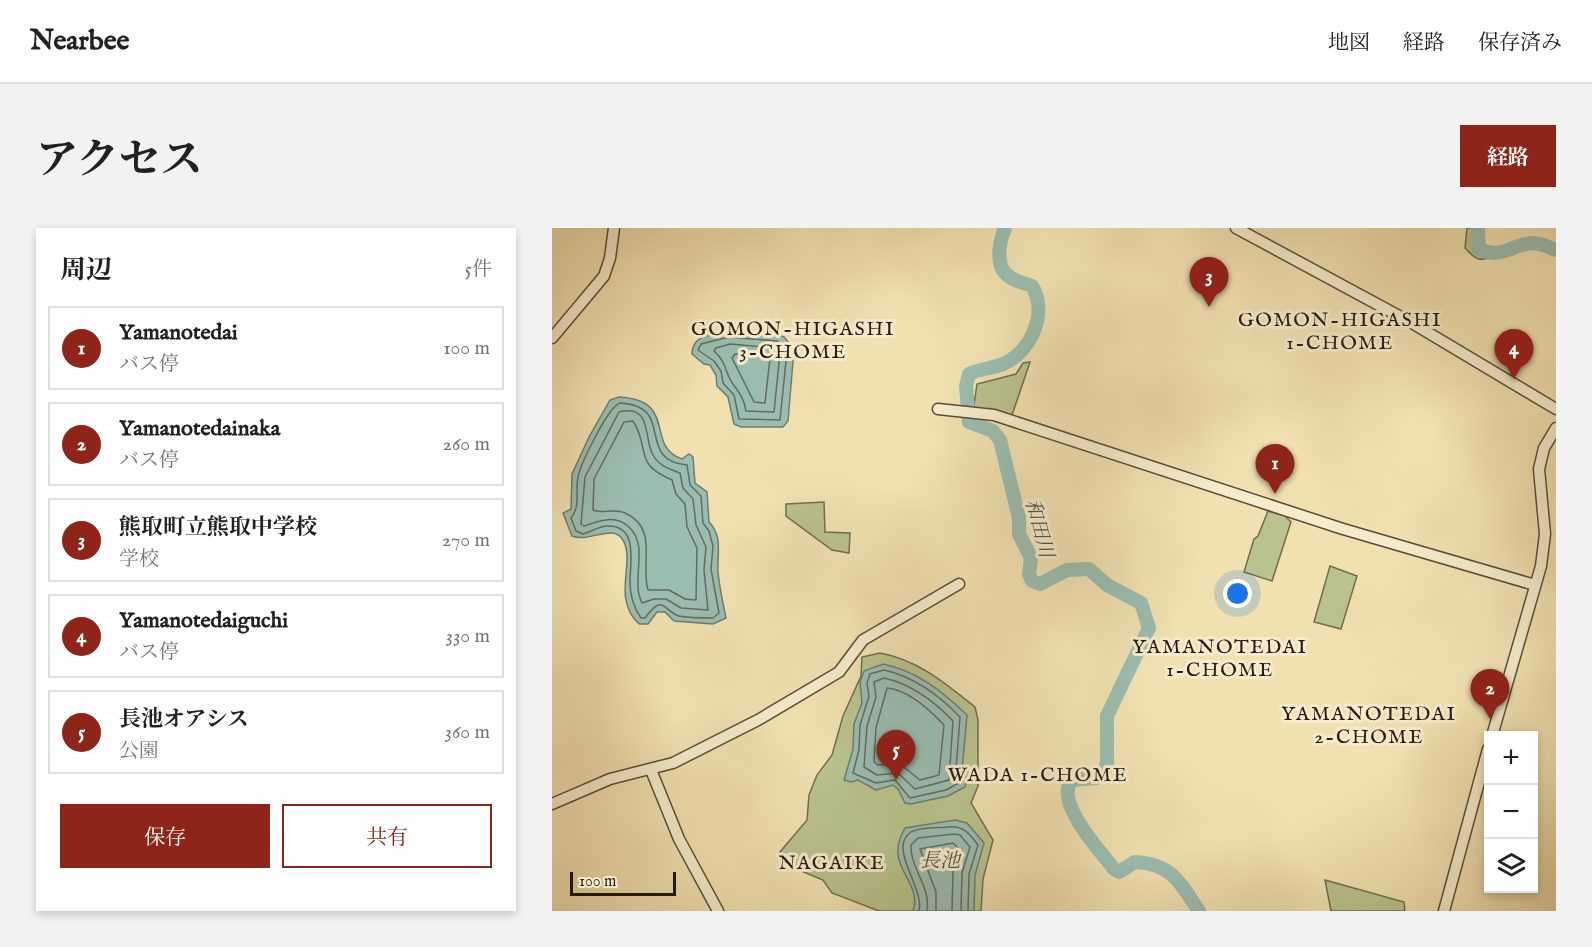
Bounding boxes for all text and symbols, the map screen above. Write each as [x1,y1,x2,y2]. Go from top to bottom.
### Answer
text: Nearbee [30,24,129,59]
text: 地図 [1328,30,1370,57]
text: 経路 [1403,30,1445,57]
text: 保存済み [1478,30,1562,57]
button: 経路 [1460,125,1556,187]
text: アクセス [36,135,203,188]
text: 周辺 [60,254,112,287]
text: 5件 [465,257,492,282]
pin: 3 [1190,257,1228,307]
district label: GOMON-HIGASHI 1-CHOME [1238,308,1442,356]
district label: GOMON-HIGASHI 3-CHOME [691,317,895,365]
text: Yamanotedai [119,319,238,347]
pin: 4 [1494,330,1534,379]
text: 1 [78,336,85,361]
text: 100 m [443,336,490,361]
text: バス停 [119,352,179,377]
text: Yamanotedainaka [119,415,280,443]
text: 2 [77,432,86,457]
text: 260 m [443,432,490,457]
pin: 1 [1256,444,1294,494]
text: バス停 [119,448,179,473]
water label: 和田川 [1019,496,1059,563]
text: 熊取町立熊取中学校 [119,514,317,542]
text: 3 [78,528,85,553]
text: 270 m [442,528,490,553]
text: 学校 [119,547,159,572]
your location [1223,579,1252,608]
text: Yamanotedaiguchi [119,607,288,635]
text: 4 [77,624,86,649]
text: 330 m [445,624,490,649]
district label: YAMANOTEDAI 1-CHOME [1132,635,1308,683]
text: バス停 [119,640,179,665]
pin: 2 [1470,670,1510,719]
district label: YAMANOTEDAI 2-CHOME [1281,702,1457,750]
text: 長池オアシス [119,706,249,734]
text: 5 [78,720,85,745]
text: 360 m [444,720,490,745]
pin: 5 [876,730,916,780]
map controls [1484,731,1538,893]
button: + [1484,731,1538,785]
text: 公園 [119,739,159,764]
district label: WADA 1-CHOME [948,763,1128,788]
button: − [1484,785,1538,839]
button: 保存 [60,804,270,868]
button: 共有 [282,804,492,868]
button: layers [1484,839,1538,893]
water label: 長池 [920,849,962,874]
district label: NAGAIKE [779,851,885,876]
scale bar [570,869,676,896]
text: 100 m [579,872,616,892]

